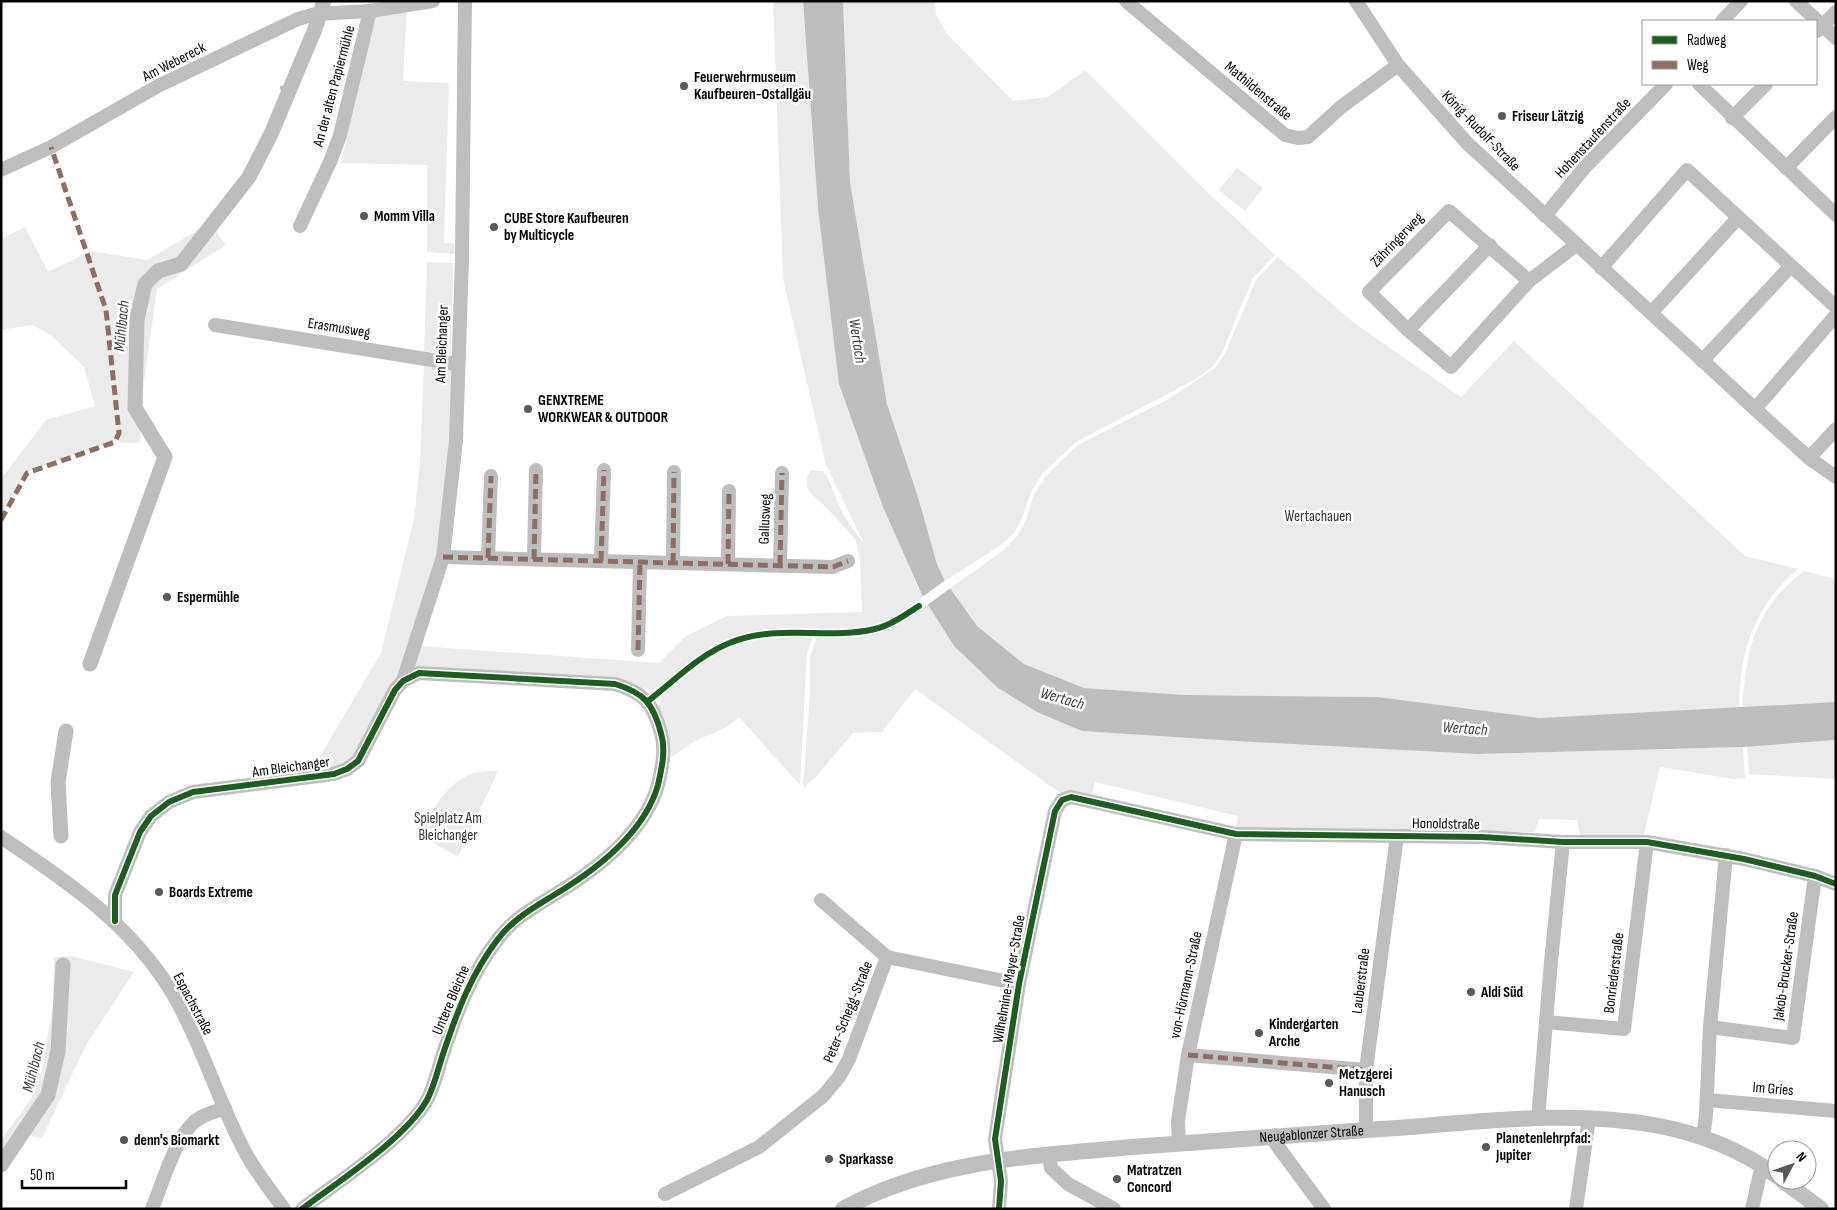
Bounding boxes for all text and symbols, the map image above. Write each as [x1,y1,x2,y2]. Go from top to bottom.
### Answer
legend [1642,20,1817,85]
street label: An der alten Papiermühle [308,23,359,150]
text: Radweg [1687,31,1726,50]
street label: Am Webereck [138,38,209,86]
text: Weg [1687,56,1709,75]
street label: Mathildenstraße [1220,57,1296,125]
place label: Feuerwehrmuseum Kaufbeuren-Ostallgäu [694,68,811,104]
marker: Feuerwehrmuseum Kaufbeuren-Ostallgäu [678,80,690,92]
street label: König-Rudolf-Straße [1438,87,1524,175]
street label: Hohenstaufenstraße [1551,94,1635,182]
place label: Friseur Lätzig [1512,107,1584,126]
marker: Friseur Lätzig [1496,110,1508,122]
place label: Momm Villa [374,207,435,226]
place label: CUBE Store Kaufbeuren by Multicycle [504,209,629,245]
street label: Zähringerweg [1366,209,1428,271]
marker: Momm Villa [358,210,370,222]
marker: CUBE Store Kaufbeuren by Multicycle [488,221,500,233]
water label: Mühlbach [110,299,134,352]
street label: Am Bleichanger [431,304,453,384]
street label: Erasmusweg [306,314,372,342]
water label: Wertach [844,317,870,365]
place label: GENXTREME WORKWEAR & OUTDOOR [538,391,669,427]
marker: GENXTREME WORKWEAR & OUTDOOR [522,403,534,415]
street label: Gallusweg [755,493,775,545]
park label: Wertachauen [1284,507,1352,526]
place label: Espermühle [177,588,239,607]
marker: Espermühle [161,591,173,603]
water label: Wertach [1038,684,1087,714]
water label: Wertach [1442,718,1488,740]
street label: Am Bleichanger [250,752,332,782]
park label: Spielplatz Am Bleichanger [414,809,482,845]
street label: Honoldstraße [1412,814,1480,834]
place label: Boards Extreme [169,883,253,902]
marker: Boards Extreme [153,886,165,898]
street label: Jakob-Brucker-Straße [1769,910,1803,1023]
street label: Wilhelmine-Mayer-Straße [988,913,1030,1045]
street label: von-Hörmann-Straße [1165,930,1207,1040]
street label: Bonriederstraße [1600,932,1628,1014]
street label: Lauberstraße [1348,947,1374,1015]
street label: Peter-Schegg-Straße [819,958,877,1066]
street label: Untere Bleiche [428,962,474,1038]
street label: Espachstraße [169,969,217,1039]
place label: Aldi Süd [1480,983,1523,1002]
marker: Aldi Süd [1465,986,1477,998]
place label: Kindergarten Arche [1268,1015,1339,1051]
marker: Kindergarten Arche [1253,1027,1265,1039]
water label: Mühlbach [19,1039,50,1094]
place label: Metzgerei Hanusch [1339,1065,1392,1101]
marker: Metzgerei Hanusch [1323,1077,1335,1089]
street label: Im Gries [1752,1078,1794,1100]
street label: Neugablonzer Straße [1259,1121,1364,1147]
place label: Planetenlehrpfad: Jupiter [1495,1129,1591,1165]
place label: denn's Biomarkt [134,1131,219,1150]
marker: denn's Biomarkt [118,1134,130,1146]
north arrow [1767,1140,1817,1190]
marker: Planetenlehrpfad: Jupiter [1480,1141,1492,1153]
text: N [1793,1148,1810,1165]
place label: Sparkasse [839,1150,893,1169]
marker: Sparkasse [823,1153,835,1165]
scale bar [22,1158,126,1190]
place label: Matratzen Concord [1127,1161,1182,1197]
text: 50 m [30,1166,55,1185]
marker: Matratzen Concord [1111,1173,1123,1185]

